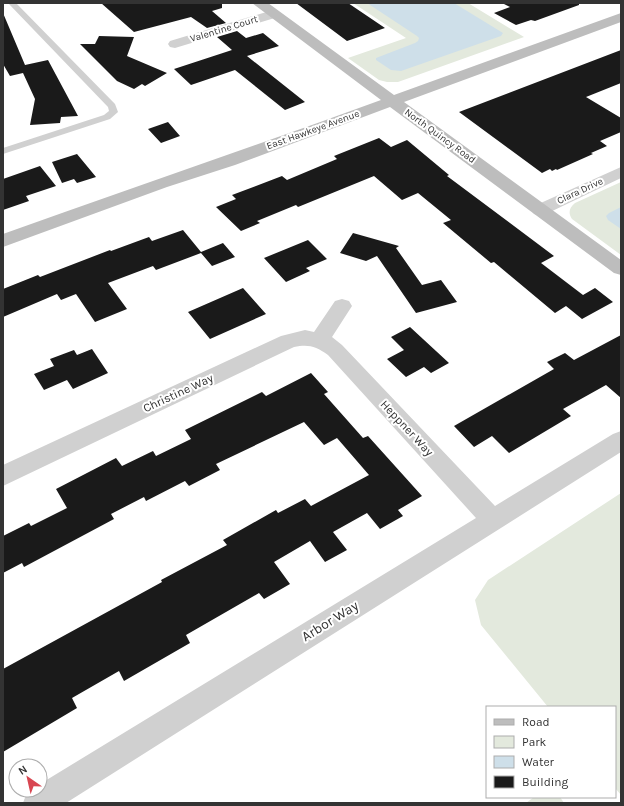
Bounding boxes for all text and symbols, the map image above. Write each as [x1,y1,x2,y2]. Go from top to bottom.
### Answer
street label: Valentine Court [189,13,259,45]
street label: North Quincy Road [402,106,478,166]
street label: East Hawkeye Avenue [265,108,361,152]
street label: Clara Drive [555,175,605,207]
street label: Christine Way [141,370,216,415]
street label: Heppner Way [378,397,437,459]
street label: Arbor Way [298,597,362,645]
legend [486,706,616,798]
text: Road [522,715,550,729]
text: Park [522,735,547,749]
text: Water [522,755,555,769]
north arrow [8,758,48,798]
text: N [16,763,30,778]
text: Building [522,775,569,789]

